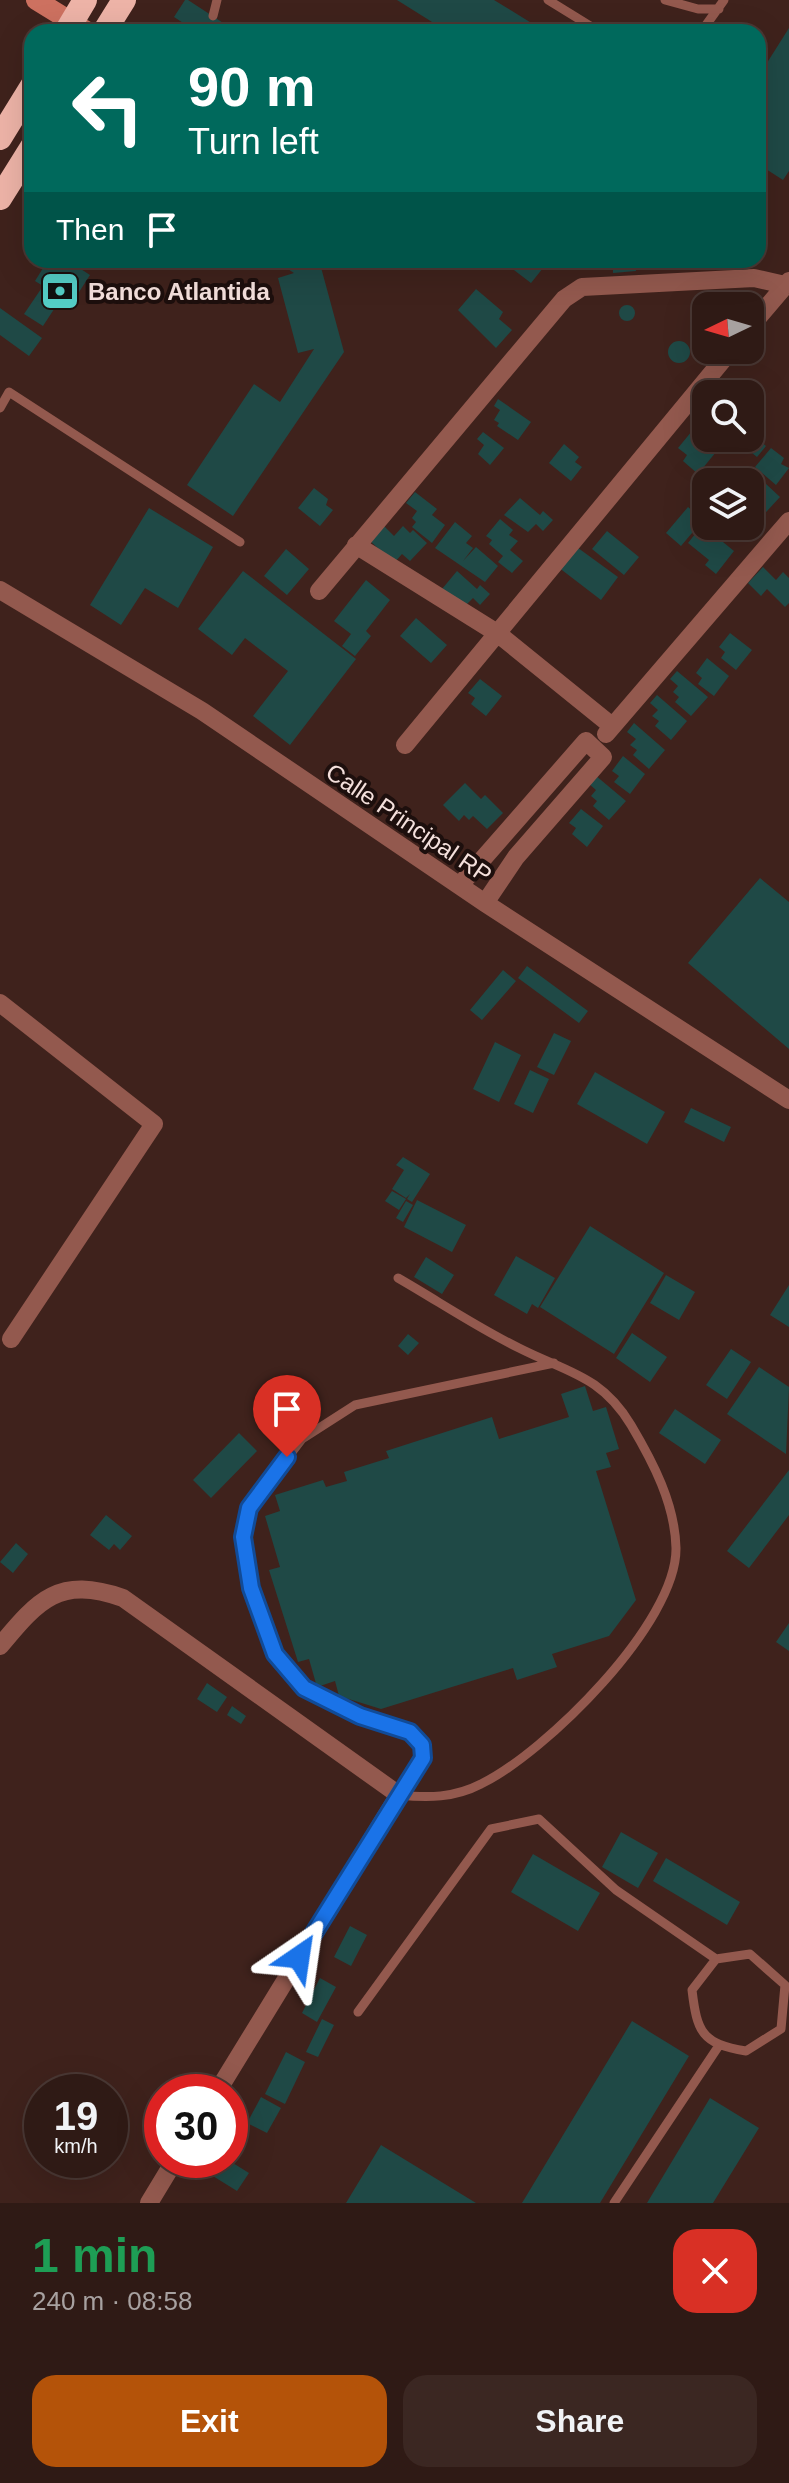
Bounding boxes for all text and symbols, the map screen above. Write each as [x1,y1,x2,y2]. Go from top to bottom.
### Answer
text: 90 m [188,55,316,118]
icon: left [56,56,160,160]
text: Turn left [188,121,319,162]
icon: arrive [140,208,184,252]
text: Then [56,213,124,246]
bank icon: Banco Atlantida [39,270,81,312]
place label: Banco Atlantida [88,278,270,305]
north arrow [692,292,764,364]
map controls [692,292,764,540]
button: search [692,380,764,452]
button: layers [692,468,764,540]
street label: Calle Principal RP [321,758,497,888]
pin [253,1375,321,1457]
icon: arrive [265,1387,309,1431]
position arrow [257,1915,341,1999]
speed limit sign: 30 [144,2074,248,2178]
text: 19 [54,2094,98,2138]
text: km/h [54,2135,98,2157]
text: 1 min [32,2229,157,2282]
button: close [673,2229,757,2313]
text: 240 m · 08:58 [32,2286,192,2316]
button: Exit [32,2375,387,2467]
button: Share [403,2375,757,2467]

